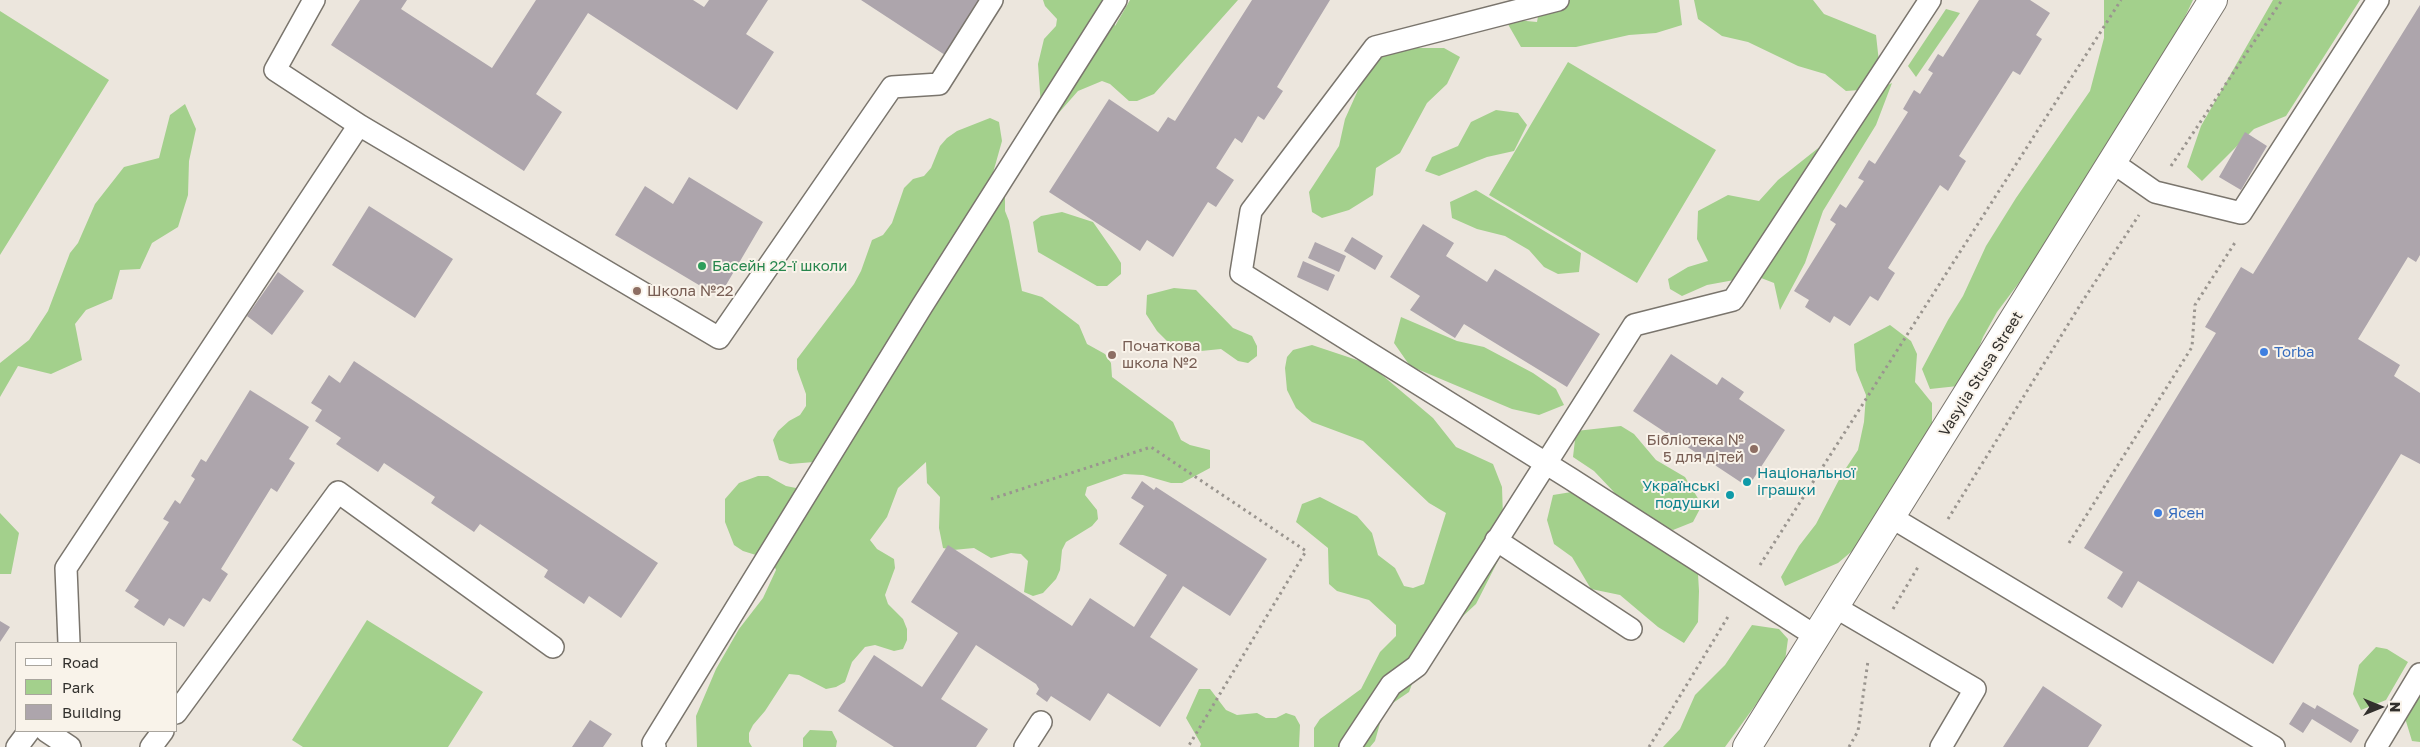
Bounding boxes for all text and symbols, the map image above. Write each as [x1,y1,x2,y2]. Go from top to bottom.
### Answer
place label: Басейн 22-ї школи [712,257,847,275]
marker: Басейн 22-ї школи [696,260,708,272]
place label: Школа №22 [647,282,734,300]
marker: Школа №22 [631,285,643,297]
street label: Vasylia Stusa Street [1935,308,2027,440]
place label: Початкова школа №2 [1122,337,1201,372]
place label: Torba [2274,343,2314,361]
marker: Torba [2258,346,2270,358]
marker: Початкова школа №2 [1106,349,1118,361]
place label: Бібліотека № 5 для дітей [1647,431,1744,466]
marker: Бібліотека № 5 для дітей [1748,443,1760,455]
place label: Національної іграшки [1757,464,1856,499]
marker: Національної іграшки [1741,476,1753,488]
place label: Українські подушки [1642,477,1720,512]
marker: Українські подушки [1724,489,1736,501]
place label: Ясен [2168,504,2204,522]
marker: Ясен [2152,507,2164,519]
legend [15,642,178,732]
text: Road [62,653,99,671]
text: Park [62,678,94,696]
north arrow [2355,682,2405,732]
text: N [2387,702,2404,712]
text: Building [62,703,122,721]

